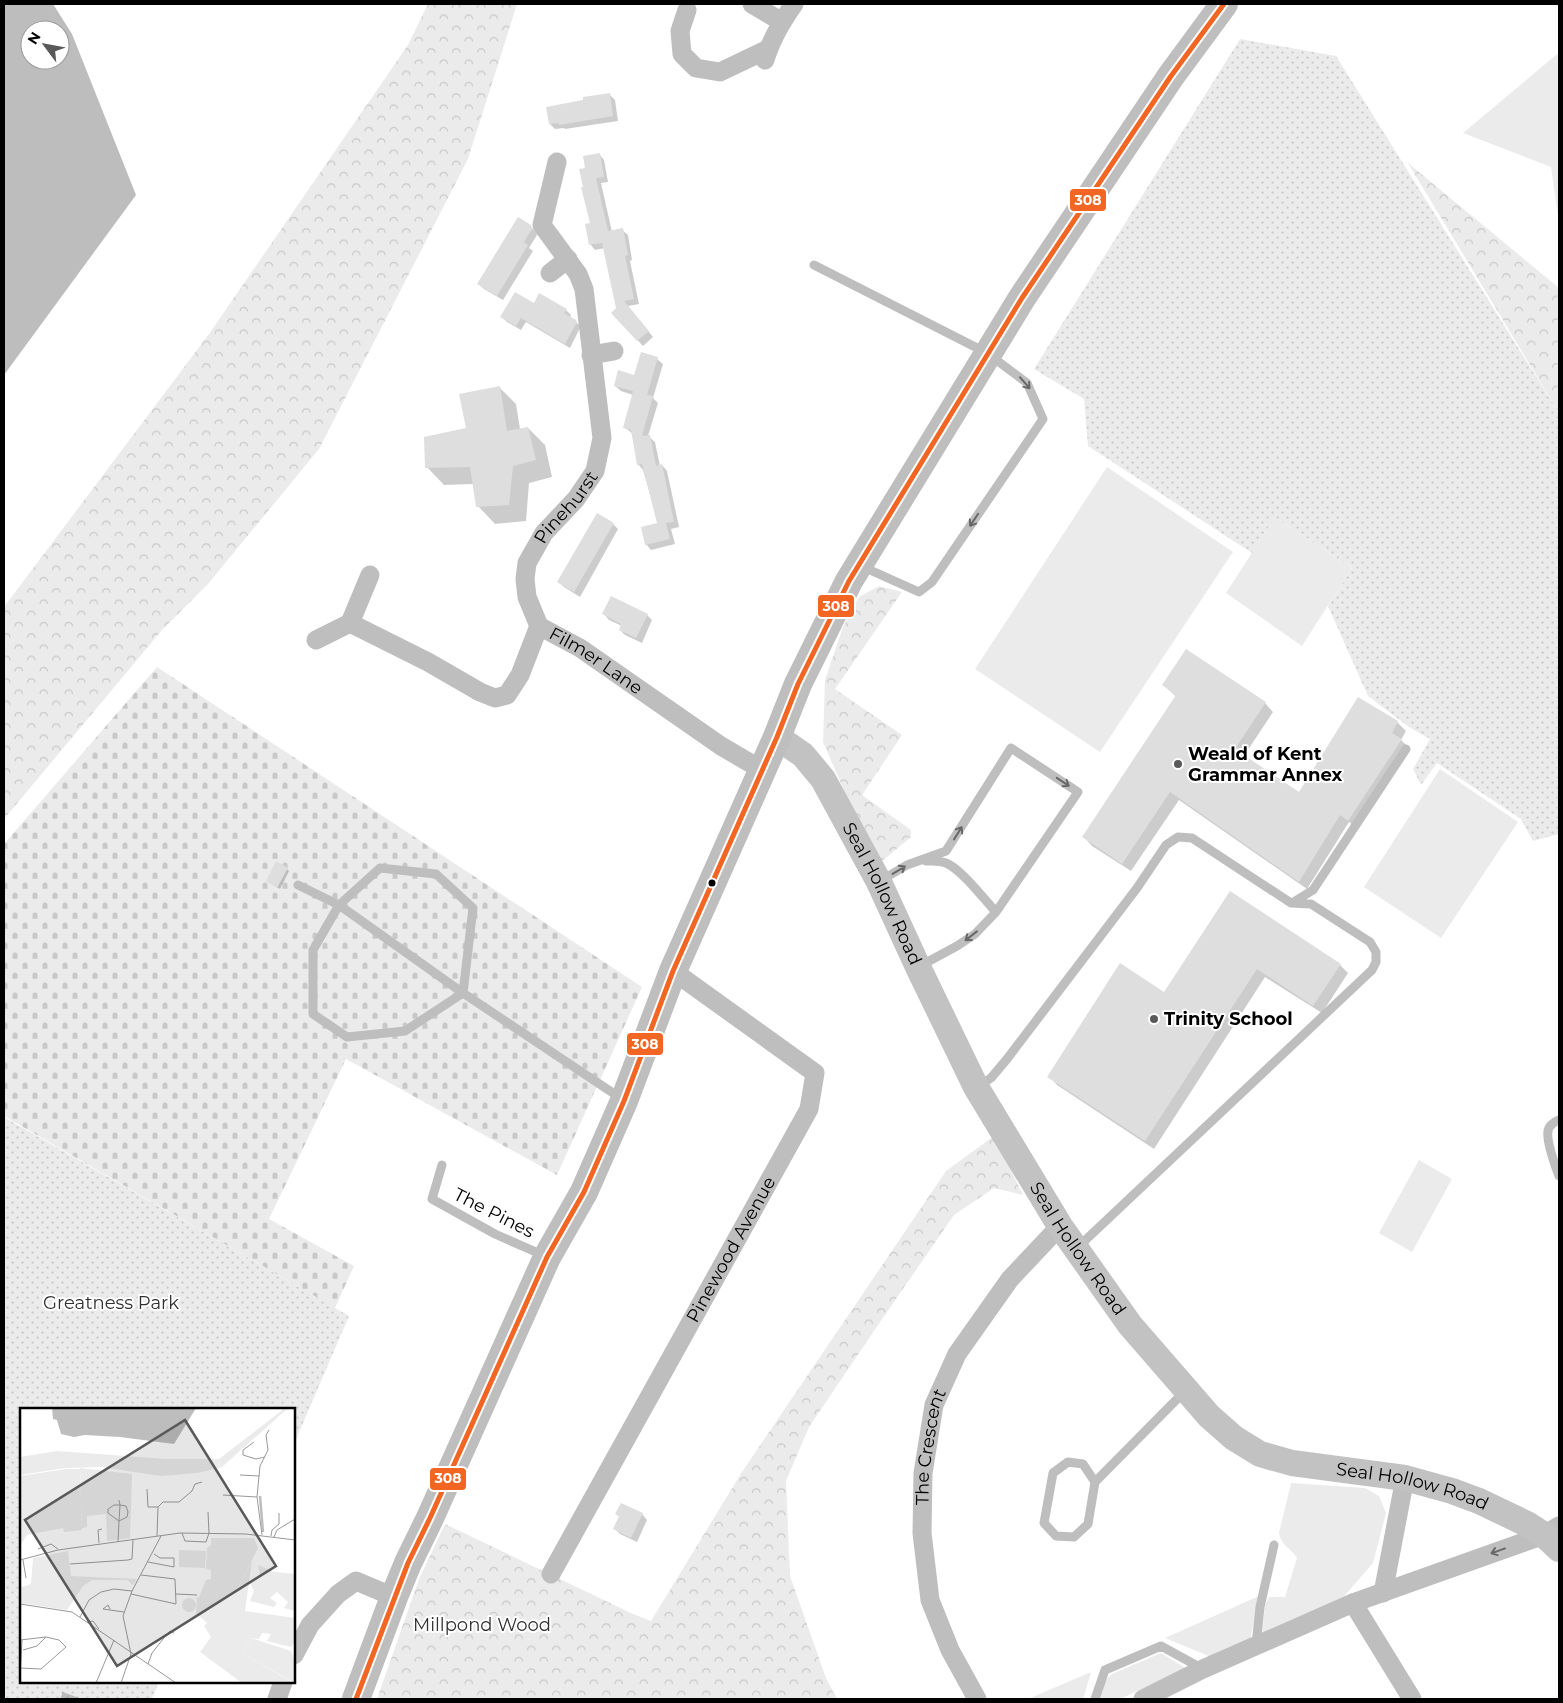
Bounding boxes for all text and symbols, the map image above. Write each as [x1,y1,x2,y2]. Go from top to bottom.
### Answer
north arrow [20,20,70,70]
text: N [23,29,45,48]
line badge: 308 [1069,188,1107,212]
text: 308 [1073,191,1102,209]
one-way arrow [1019,377,1030,390]
street label: Pinehurst [529,467,603,547]
one-way arrow [969,513,979,527]
line badge: 308 [817,594,855,618]
text: 308 [821,597,850,615]
street label: Filmer Lane [545,623,647,699]
place label: Weald of Kent Grammar Annex [1188,743,1343,786]
marker: Weald of Kent Grammar Annex [1172,758,1184,770]
one-way arrow [1056,777,1070,787]
street label: Seal Hollow Road [838,819,927,968]
one-way arrow [953,826,963,840]
one-way arrow [892,864,906,874]
unlabelled marker [707,878,717,888]
one-way arrow [965,930,978,941]
place label: Trinity School [1164,1008,1293,1030]
marker: Trinity School [1148,1013,1160,1025]
line badge: 308 [626,1032,664,1056]
text: 308 [630,1035,659,1053]
street label: Pinewood Avenue [682,1173,780,1327]
street label: Seal Hollow Road [1025,1178,1131,1320]
street label: The Pines [450,1183,538,1243]
park label: Greatness Park [43,1292,179,1314]
street label: The Crescent [911,1385,951,1505]
inset map [20,1408,295,1683]
street label: Seal Hollow Road [1335,1458,1492,1515]
line badge: 308 [429,1467,467,1491]
text: 308 [433,1469,462,1487]
one-way arrow [1491,1547,1506,1556]
park label: Millpond Wood [413,1614,551,1636]

